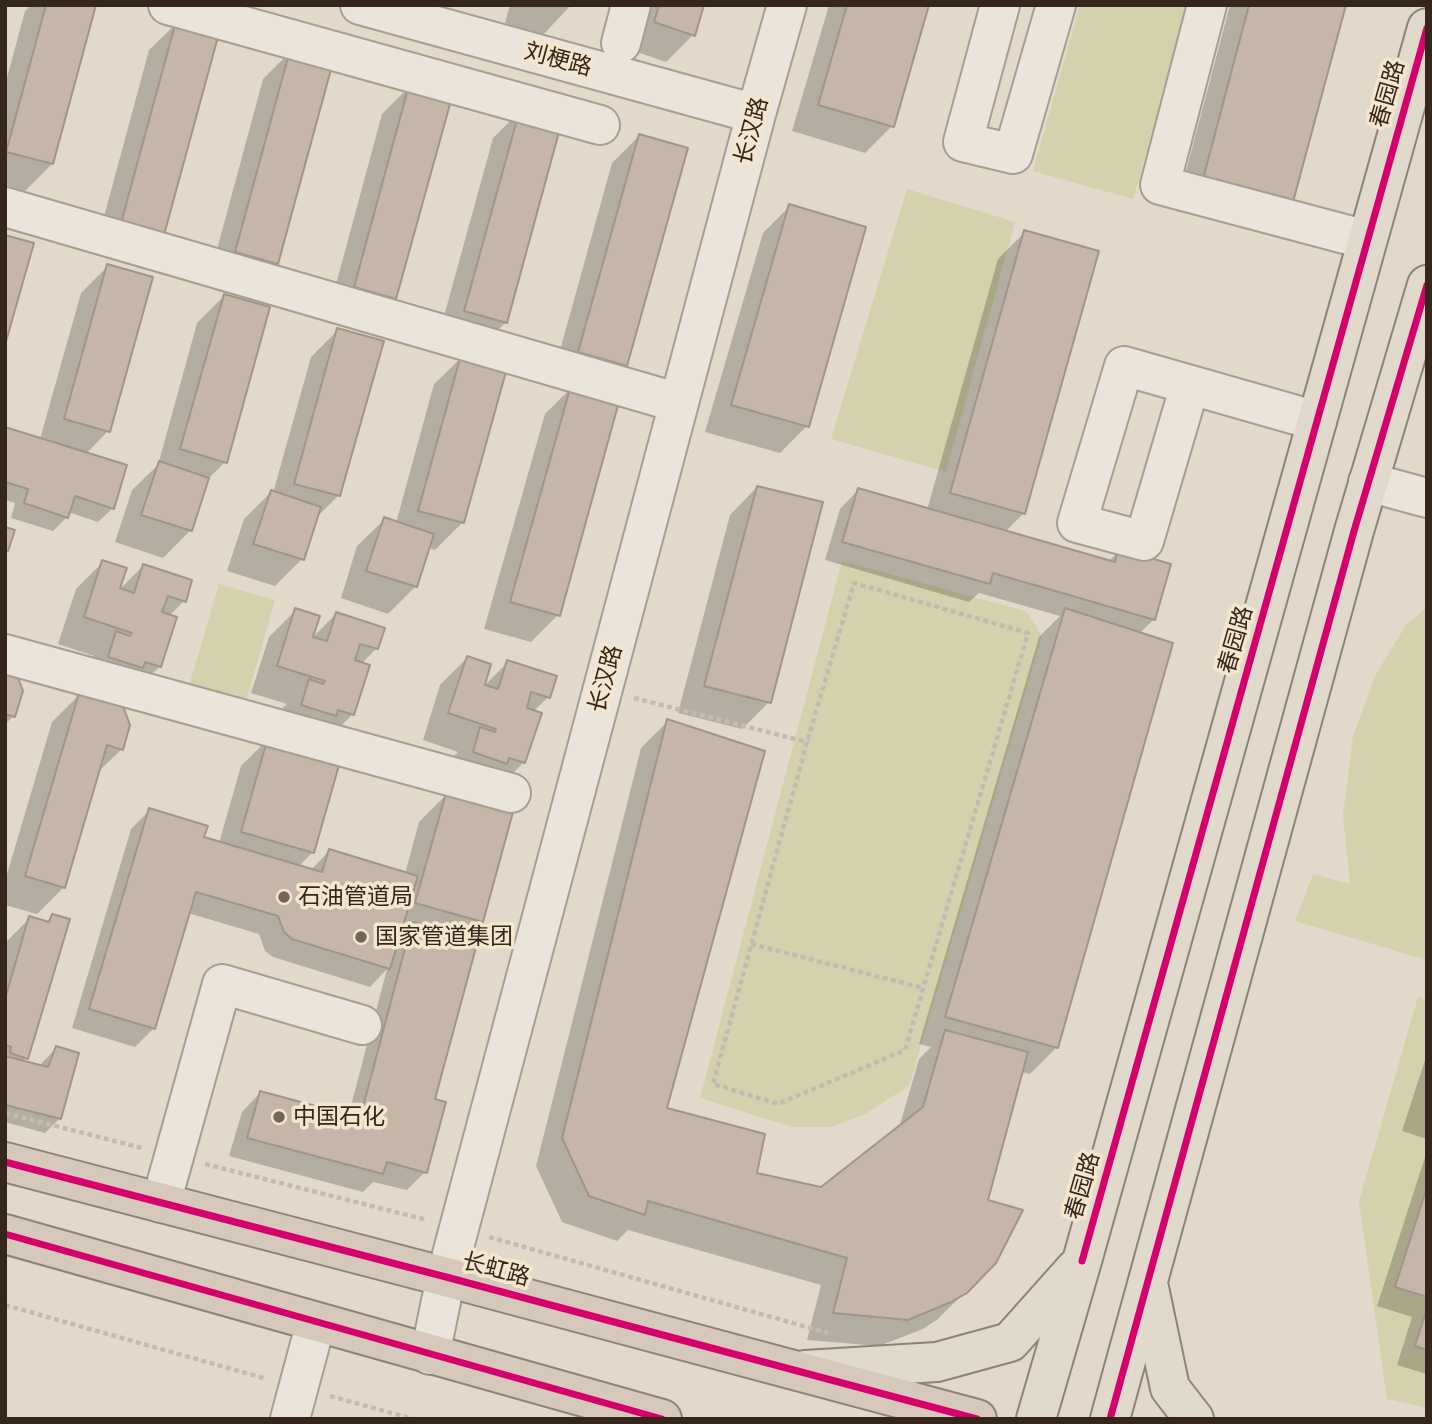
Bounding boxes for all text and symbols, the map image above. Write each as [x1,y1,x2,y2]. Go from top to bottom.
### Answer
street label: 刘梗路 [521,38,595,82]
street label: 春园路 [1365,57,1411,131]
street label: 长汉路 [730,94,774,168]
street label: 春园路 [1213,603,1259,677]
street label: 长汉路 [584,642,628,716]
place label: 石油管道局 [298,883,413,911]
marker: 石油管道局 [276,889,292,905]
place label: 国家管道集团 [375,923,513,951]
marker: 国家管道集团 [353,929,369,945]
place label: 中国石化 [293,1103,385,1131]
marker: 中国石化 [271,1109,287,1125]
street label: 春园路 [1060,1149,1106,1223]
street label: 长虹路 [459,1248,533,1292]

